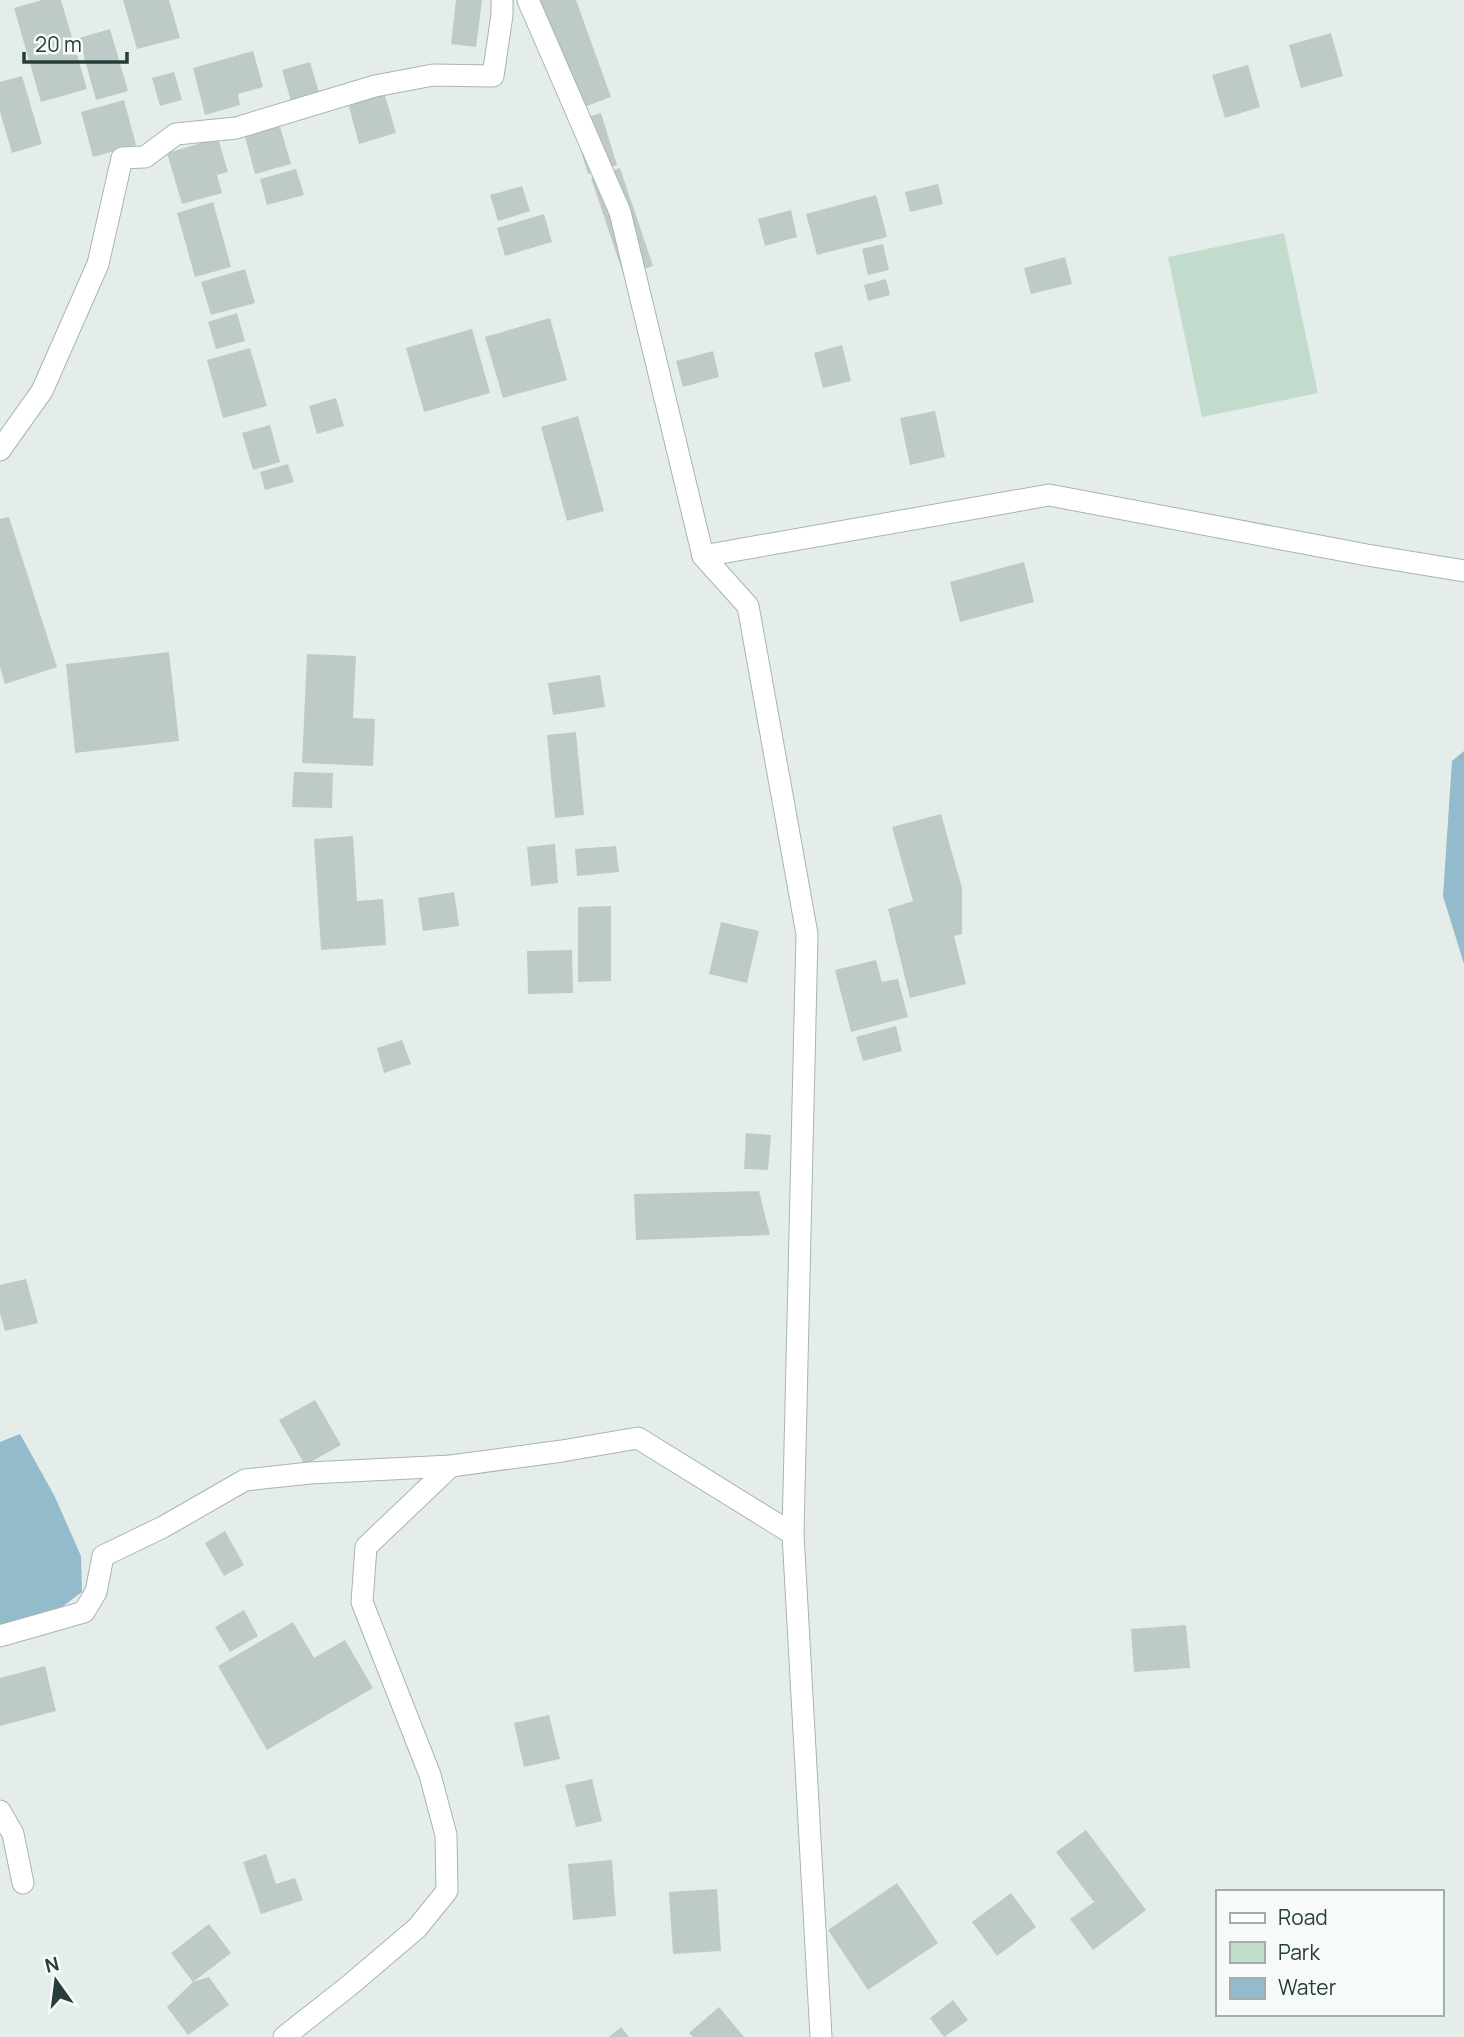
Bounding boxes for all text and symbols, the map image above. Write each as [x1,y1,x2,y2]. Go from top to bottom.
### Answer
scale bar [24,21,128,65]
text: 20 m [35,30,82,58]
legend [1216,1890,1443,2016]
text: Road [1278,1903,1328,1931]
text: Park [1278,1938,1320,1966]
north arrow [21,1946,91,2016]
text: N [42,1950,62,1979]
text: Water [1278,1973,1337,2001]

